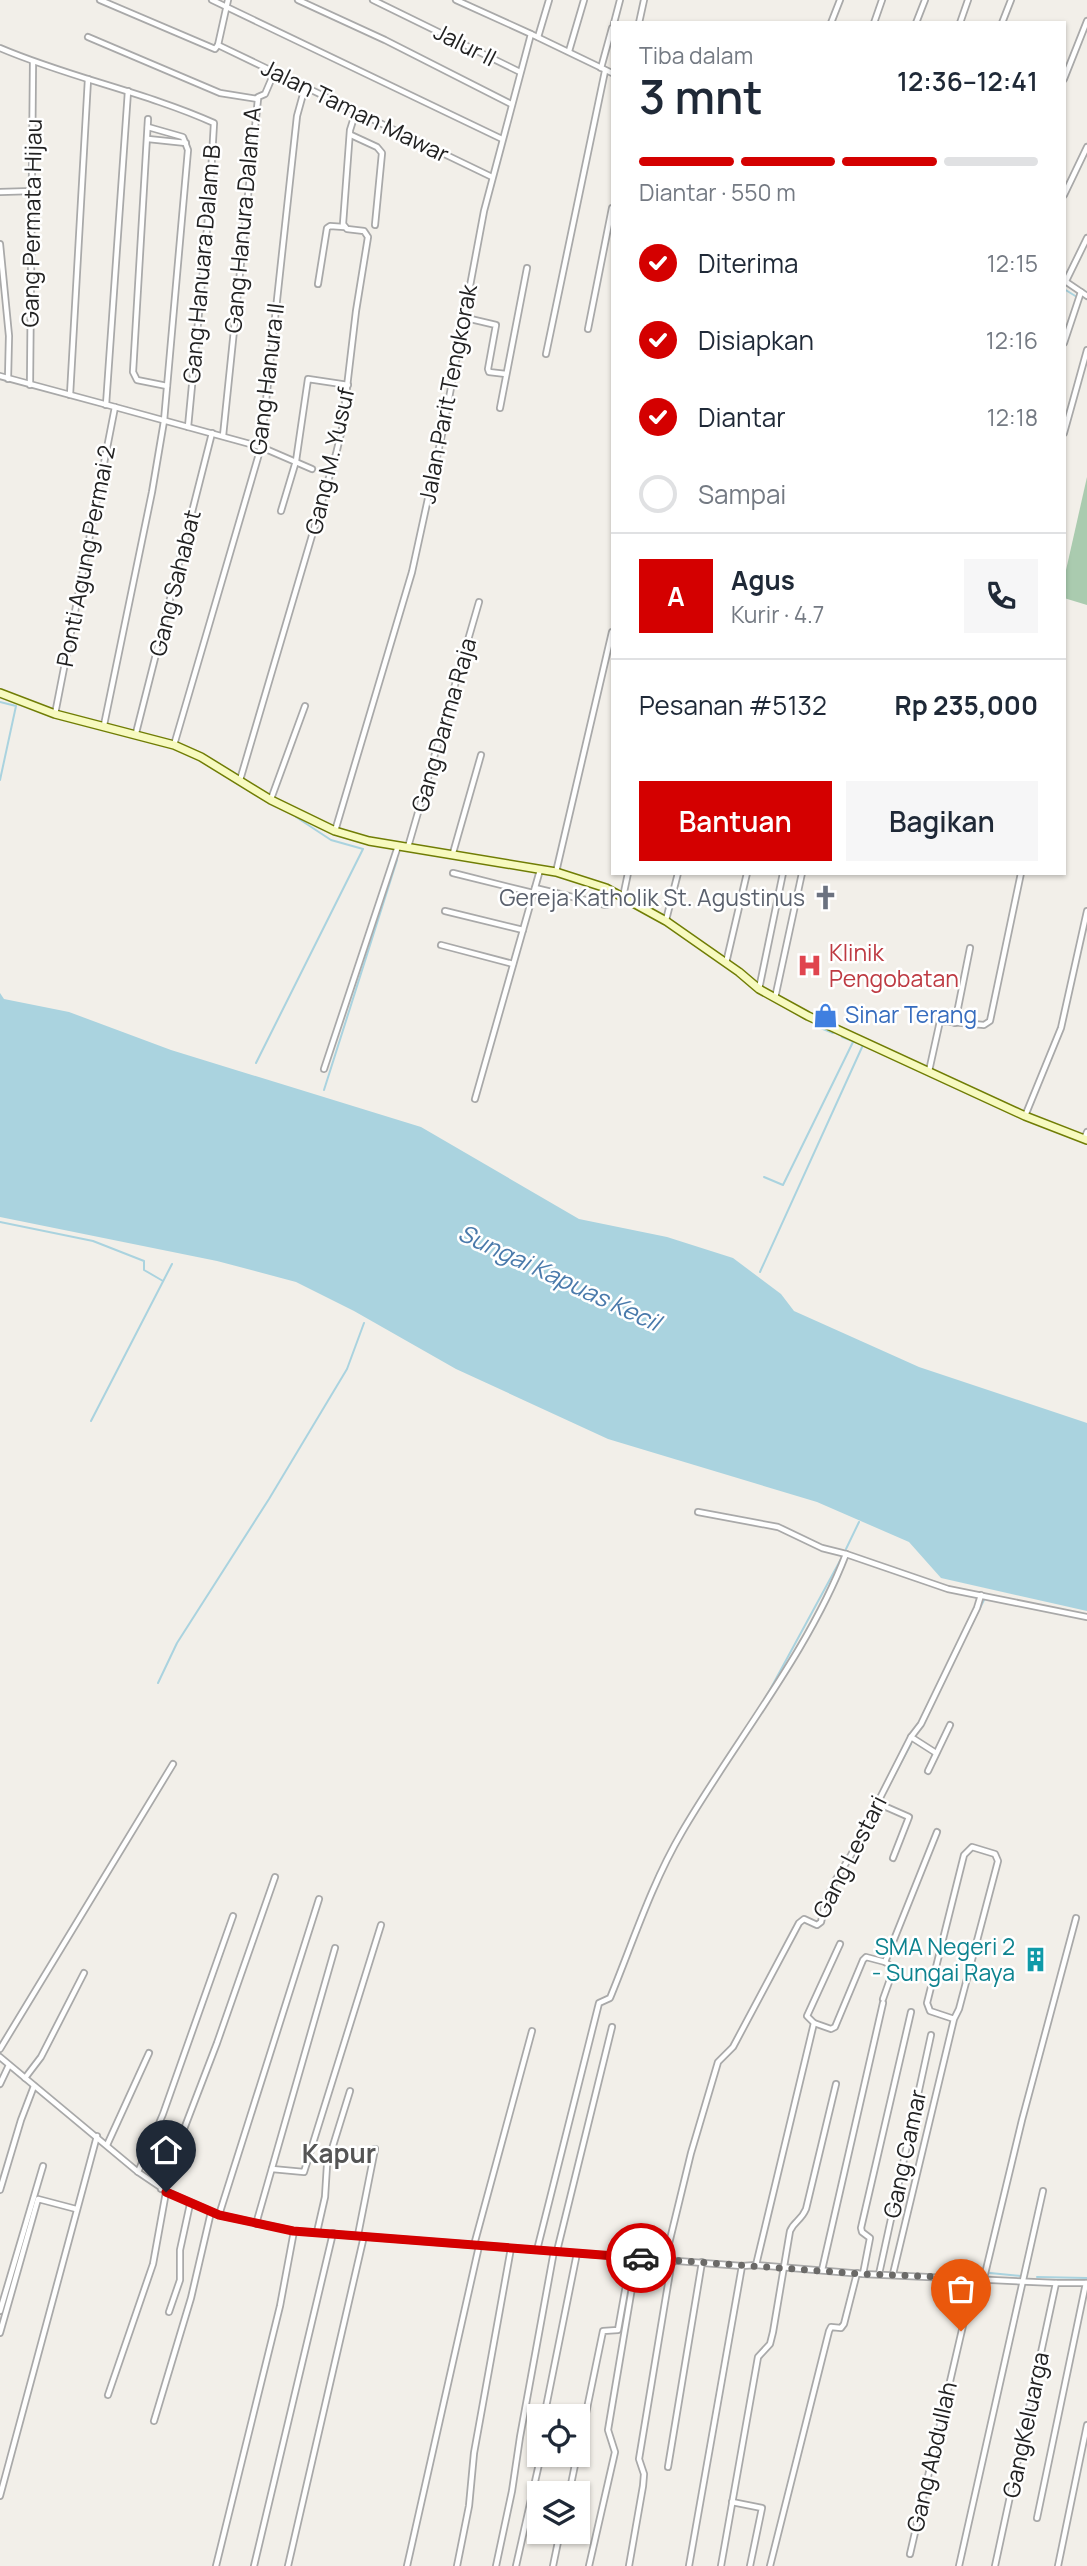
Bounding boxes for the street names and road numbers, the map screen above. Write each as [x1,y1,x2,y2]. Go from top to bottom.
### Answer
street label: Jalur II [429,15,502,73]
street label: Jalan Taman Mawar [256,51,455,169]
street label: Gang Hanura Dalam A [216,105,268,334]
street label: Gang Permata Hijau [13,118,49,328]
street label: Gang Hanuara Dalam B [175,143,227,384]
street label: Jalan Parit Tengkorak [410,281,484,506]
street label: Gang Hanura II [241,301,291,457]
street label: Gang M. Yusuf [297,384,361,537]
street label: Ponti Agung Permai 2 [48,442,122,669]
street label: Gang Sahabat [140,506,208,659]
street label: Gang Darma Raja [403,634,483,816]
street label: Gang Lestari [804,1790,894,1923]
street label: Gang Camar [875,2087,933,2221]
street label: GangKeluarga [994,2349,1056,2501]
street label: Gang Abdullah [898,2378,964,2535]

